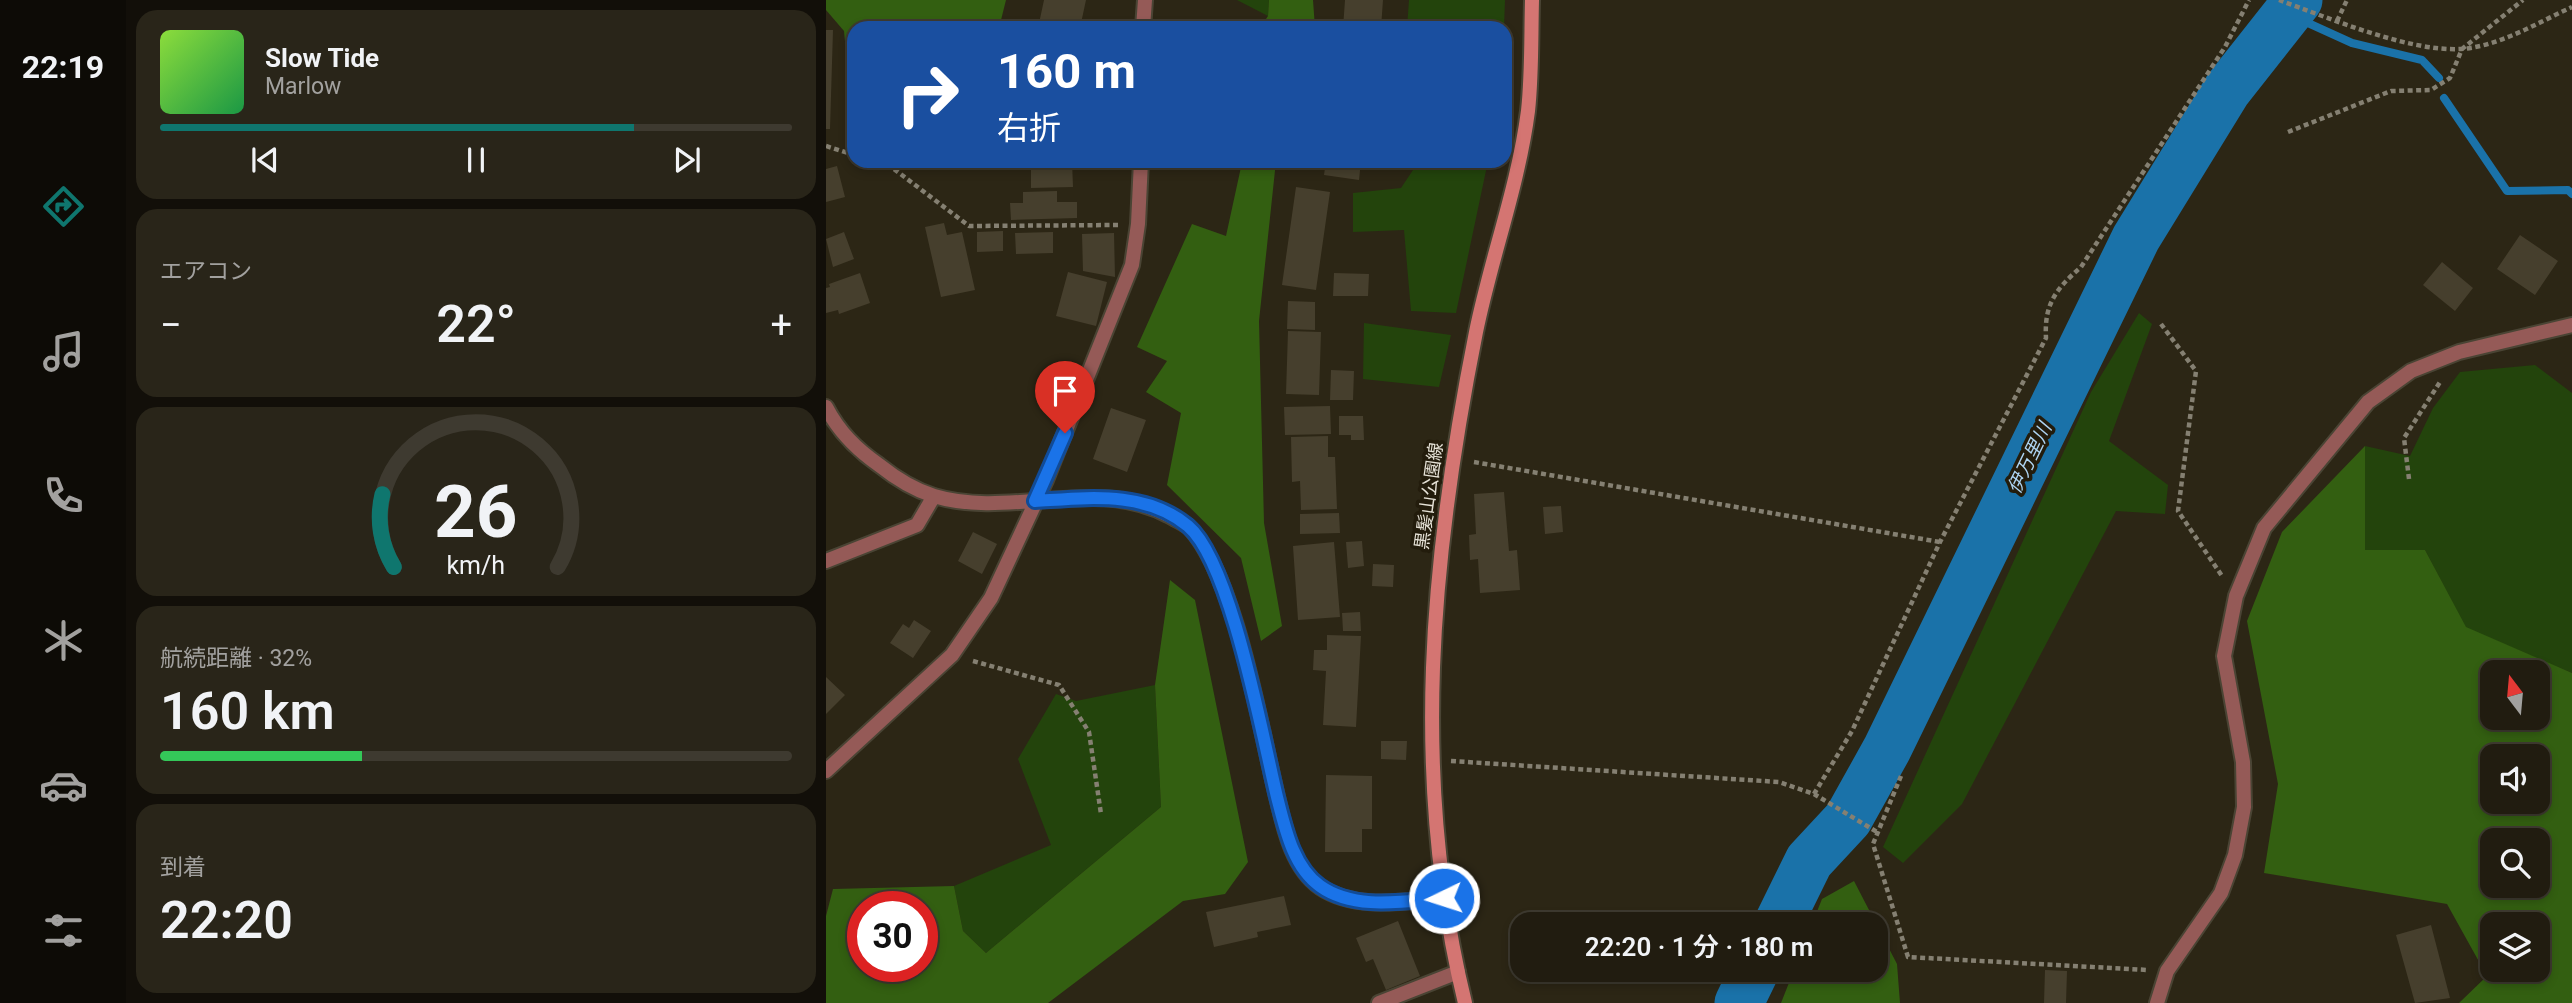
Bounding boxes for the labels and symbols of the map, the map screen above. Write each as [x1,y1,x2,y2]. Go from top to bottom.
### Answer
pin [1035,361,1095,433]
water label: 伊万里川 [2002,417,2057,497]
street label: 黒髪山公園線 [1411,441,1446,551]
north arrow [2480,660,2550,730]
position arrow [1407,861,1481,935]
speed limit sign: 30 [847,891,938,982]

